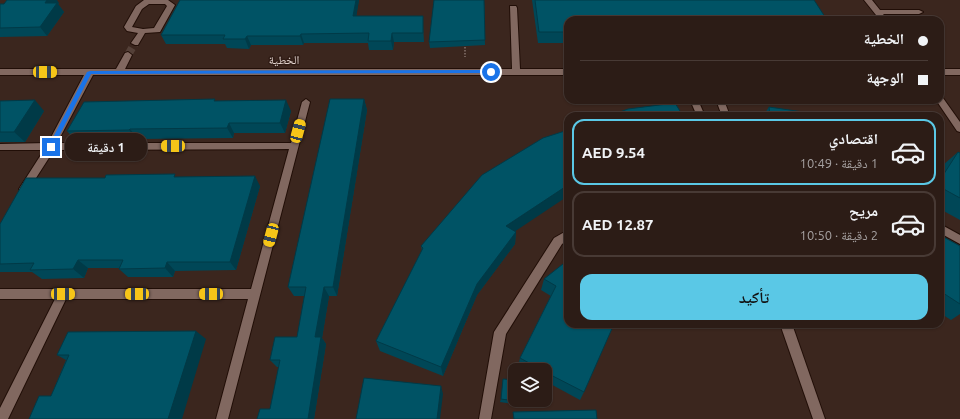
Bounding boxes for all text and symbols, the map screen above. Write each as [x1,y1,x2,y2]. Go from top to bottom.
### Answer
text: الخطية [864,30,904,47]
street label: الخطية [269,53,299,67]
route start [482,63,500,81]
car [33,66,57,78]
text: الوجهة [866,69,904,86]
car [289,118,307,144]
text: اقتصادي [829,130,878,147]
callout: 1 دقيقة [65,133,147,161]
icon: car [890,134,926,170]
route end [42,138,60,156]
text: 1 دقيقة [87,140,125,154]
car [161,140,185,152]
text: AED 9.54 [582,144,645,161]
text: 1 دقيقة · 10:49 [800,156,878,170]
text: مريح [849,202,878,219]
icon: car [890,206,926,242]
text: AED 12.87 [582,216,654,233]
car [262,222,280,248]
text: 2 دقيقة · 10:50 [800,228,878,242]
button: تأكيد [580,274,928,320]
car [51,288,75,300]
car [125,288,149,300]
car [199,288,223,300]
map controls [508,363,552,407]
button: layers [508,363,552,407]

